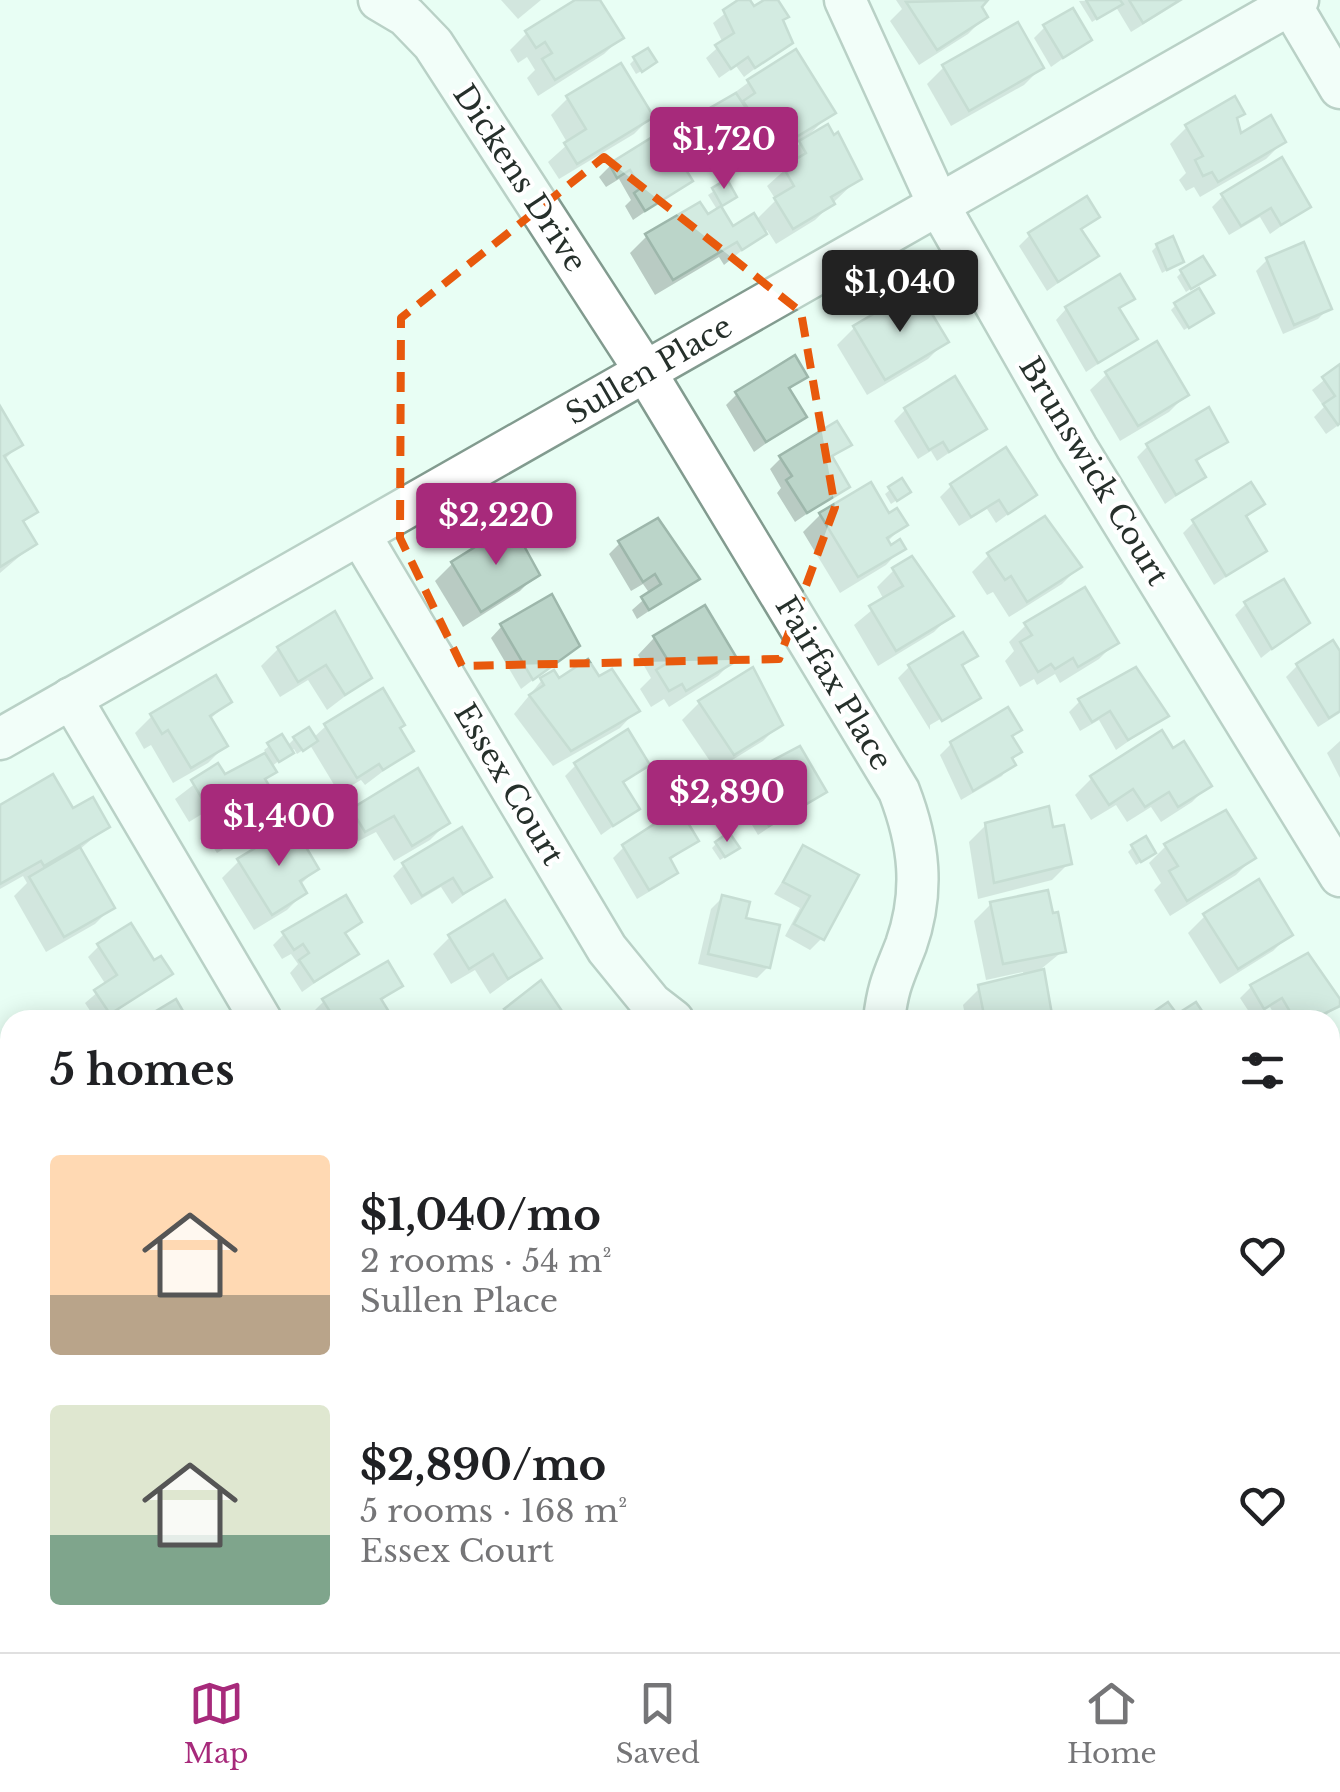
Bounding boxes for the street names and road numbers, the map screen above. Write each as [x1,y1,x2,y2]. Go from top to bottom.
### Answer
street label: Dickens Drive [446,77,594,279]
street label: Sullen Place [559,308,739,432]
street label: Brunswick Court [1011,350,1177,592]
street label: Fairfax Place [768,590,900,776]
street label: Essex Court [446,696,572,872]

